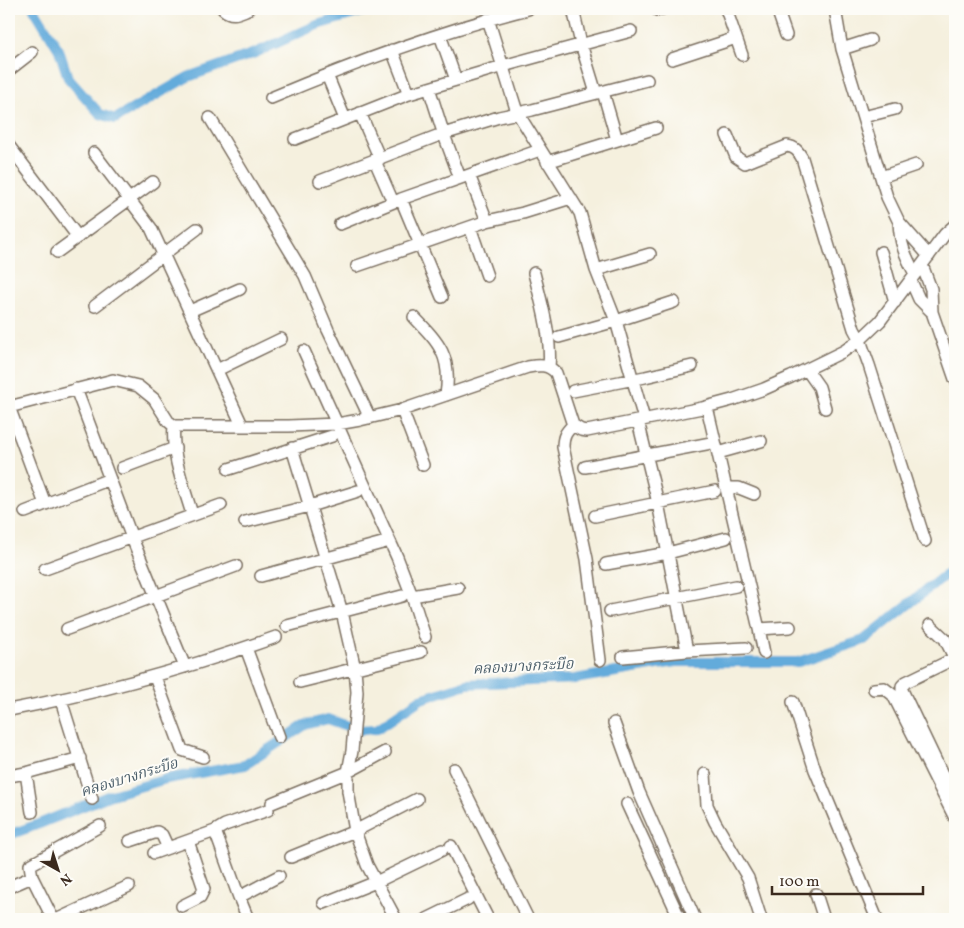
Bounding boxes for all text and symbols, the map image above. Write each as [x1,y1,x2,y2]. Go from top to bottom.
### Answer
water label: คลองบางกระบือ [472,654,575,681]
water label: คลองบางกระบือ [78,753,182,803]
north arrow [32,846,82,896]
scale bar [772,863,923,895]
text: N [55,868,75,890]
text: 100 m [779,872,819,893]

